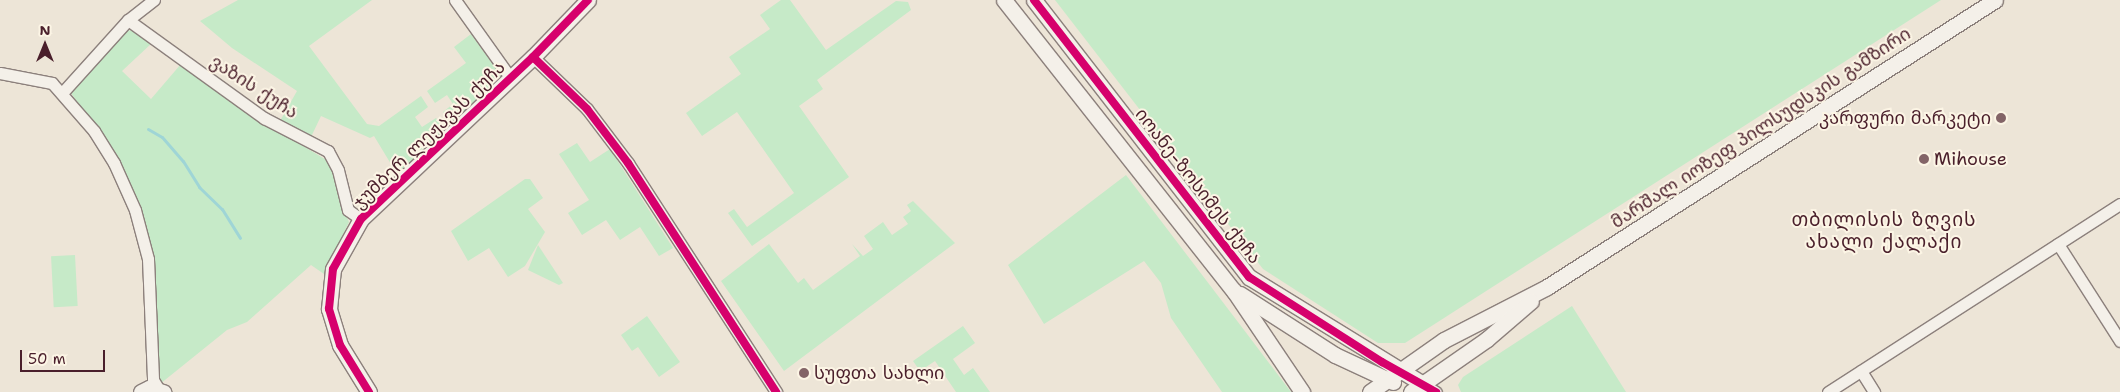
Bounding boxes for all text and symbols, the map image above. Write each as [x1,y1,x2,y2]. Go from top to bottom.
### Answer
north arrow [20,20,70,70]
text: N [39,21,51,39]
street label: მარშალ იოზეფ პილსუდსკის გამზირი [1607,23,1915,233]
street label: ვაზის ქუჩა [206,51,302,123]
street label: ჯუმბერ ლეჟავას ქუჩა [348,57,510,213]
street label: იოანე-ზოსიმეს ქუჩა [1131,104,1265,268]
place label: კარფური მარკეტი [1819,107,1991,129]
marker: კარფური მარკეტი [1995,112,2007,124]
place label: Mihouse [1934,148,2007,170]
marker: Mihouse [1918,153,1930,165]
district label: თბილისის ზღვის ახალი ქალაქი [1790,209,1978,253]
scale bar [22,340,108,372]
text: 50 m [28,349,66,369]
place label: სუფთა სახლი [814,362,944,384]
marker: სუფთა სახლი [798,367,810,379]

